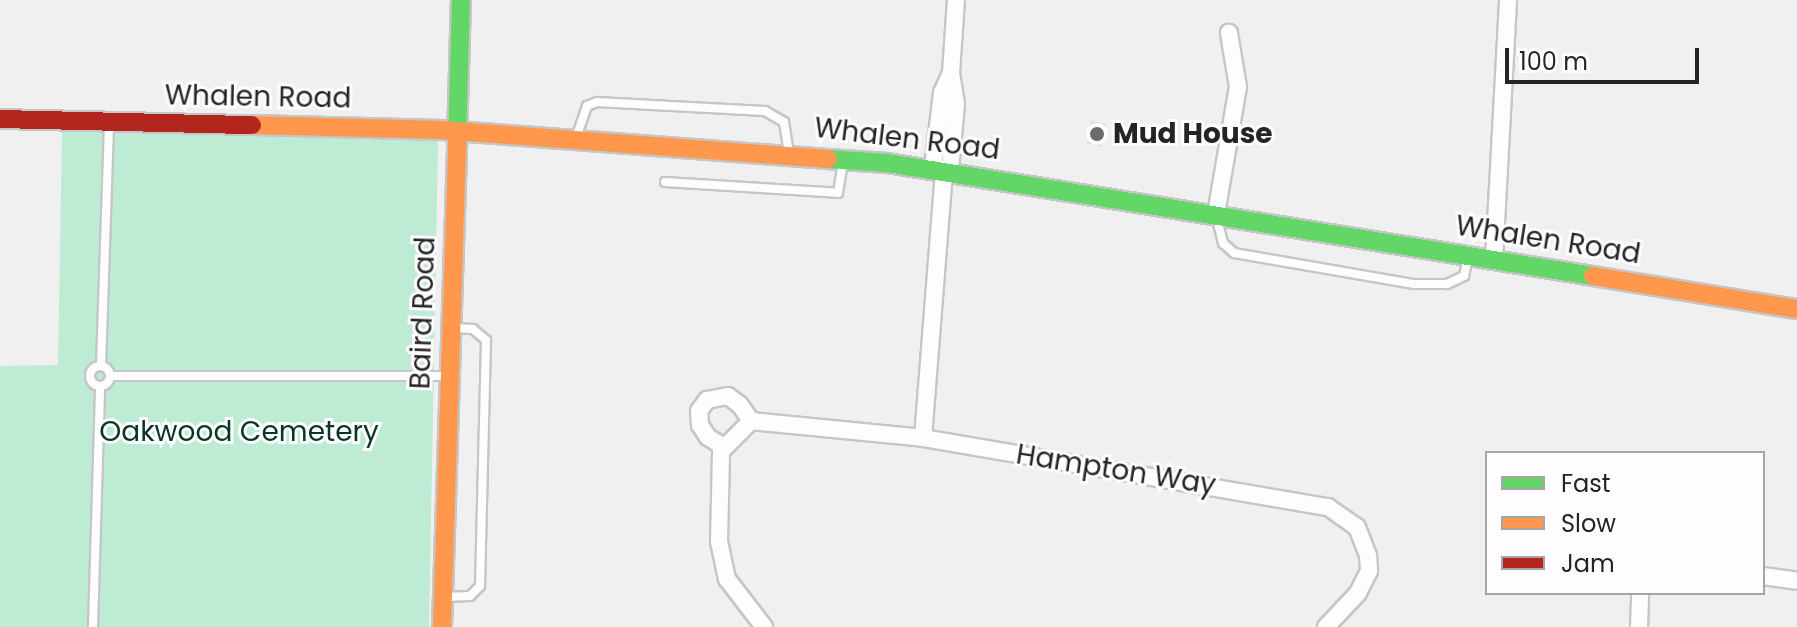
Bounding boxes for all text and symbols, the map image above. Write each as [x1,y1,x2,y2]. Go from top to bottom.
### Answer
scale bar [1509,32,1703,82]
text: 100 m [1519,45,1588,78]
street label: Whalen Road [164,79,352,115]
street label: Whalen Road [812,111,1002,167]
place label: Mud House [1113,117,1273,151]
marker: Mud House [1088,125,1106,143]
street label: Whalen Road [1453,209,1643,271]
street label: Baird Road [404,236,442,390]
park label: Oakwood Cemetery [99,415,379,449]
street label: Hampton Way [1014,438,1218,502]
legend [1485,451,1765,595]
text: Fast [1561,467,1611,500]
text: Slow [1561,507,1616,540]
text: Jam [1561,547,1615,580]

